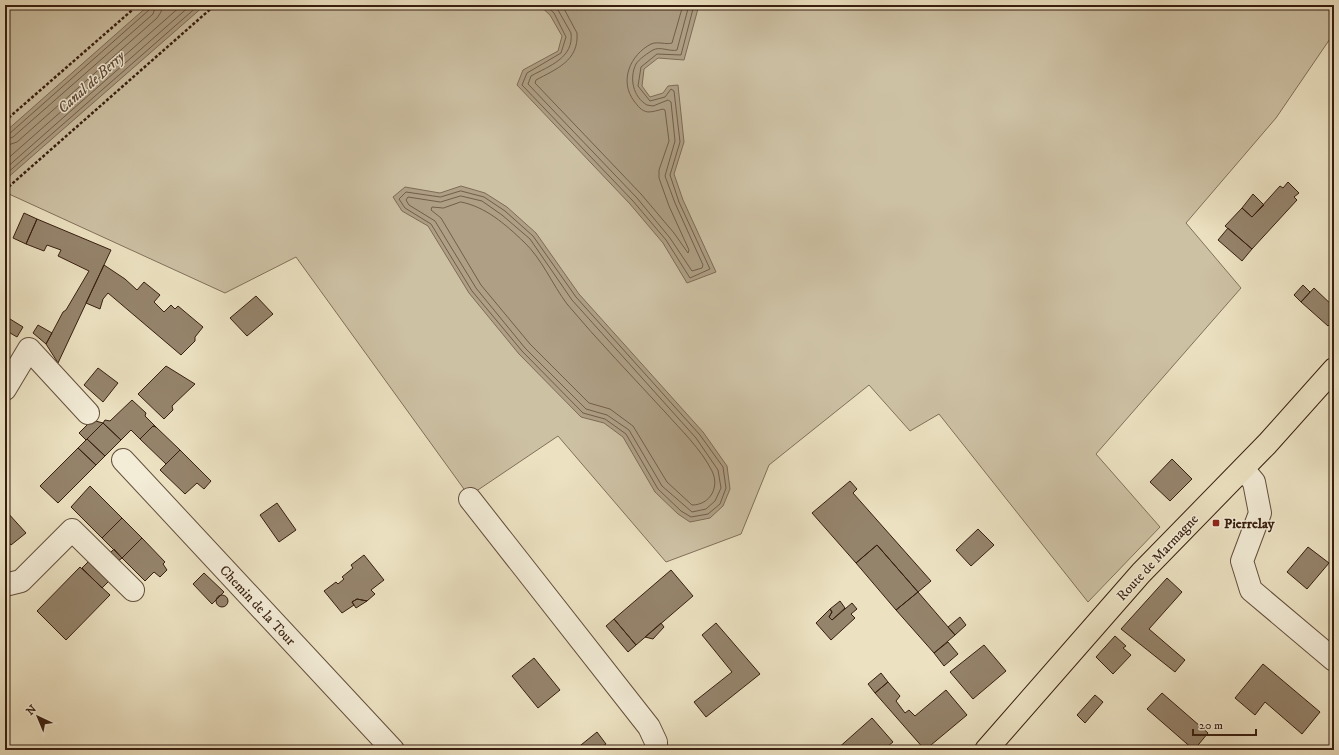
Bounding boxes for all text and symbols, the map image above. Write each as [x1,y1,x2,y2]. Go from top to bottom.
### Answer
water label: Canal de Berry [54,46,130,118]
street label: Route de Marmagne [1113,510,1203,605]
place label: Pierrelay [1224,515,1275,533]
marker: Pierrelay [1211,518,1221,528]
street label: Chemin de la Tour [215,562,300,650]
north arrow [18,697,58,737]
text: N [24,702,40,719]
scale bar [1193,711,1256,737]
text: 20 m [1199,718,1223,733]

